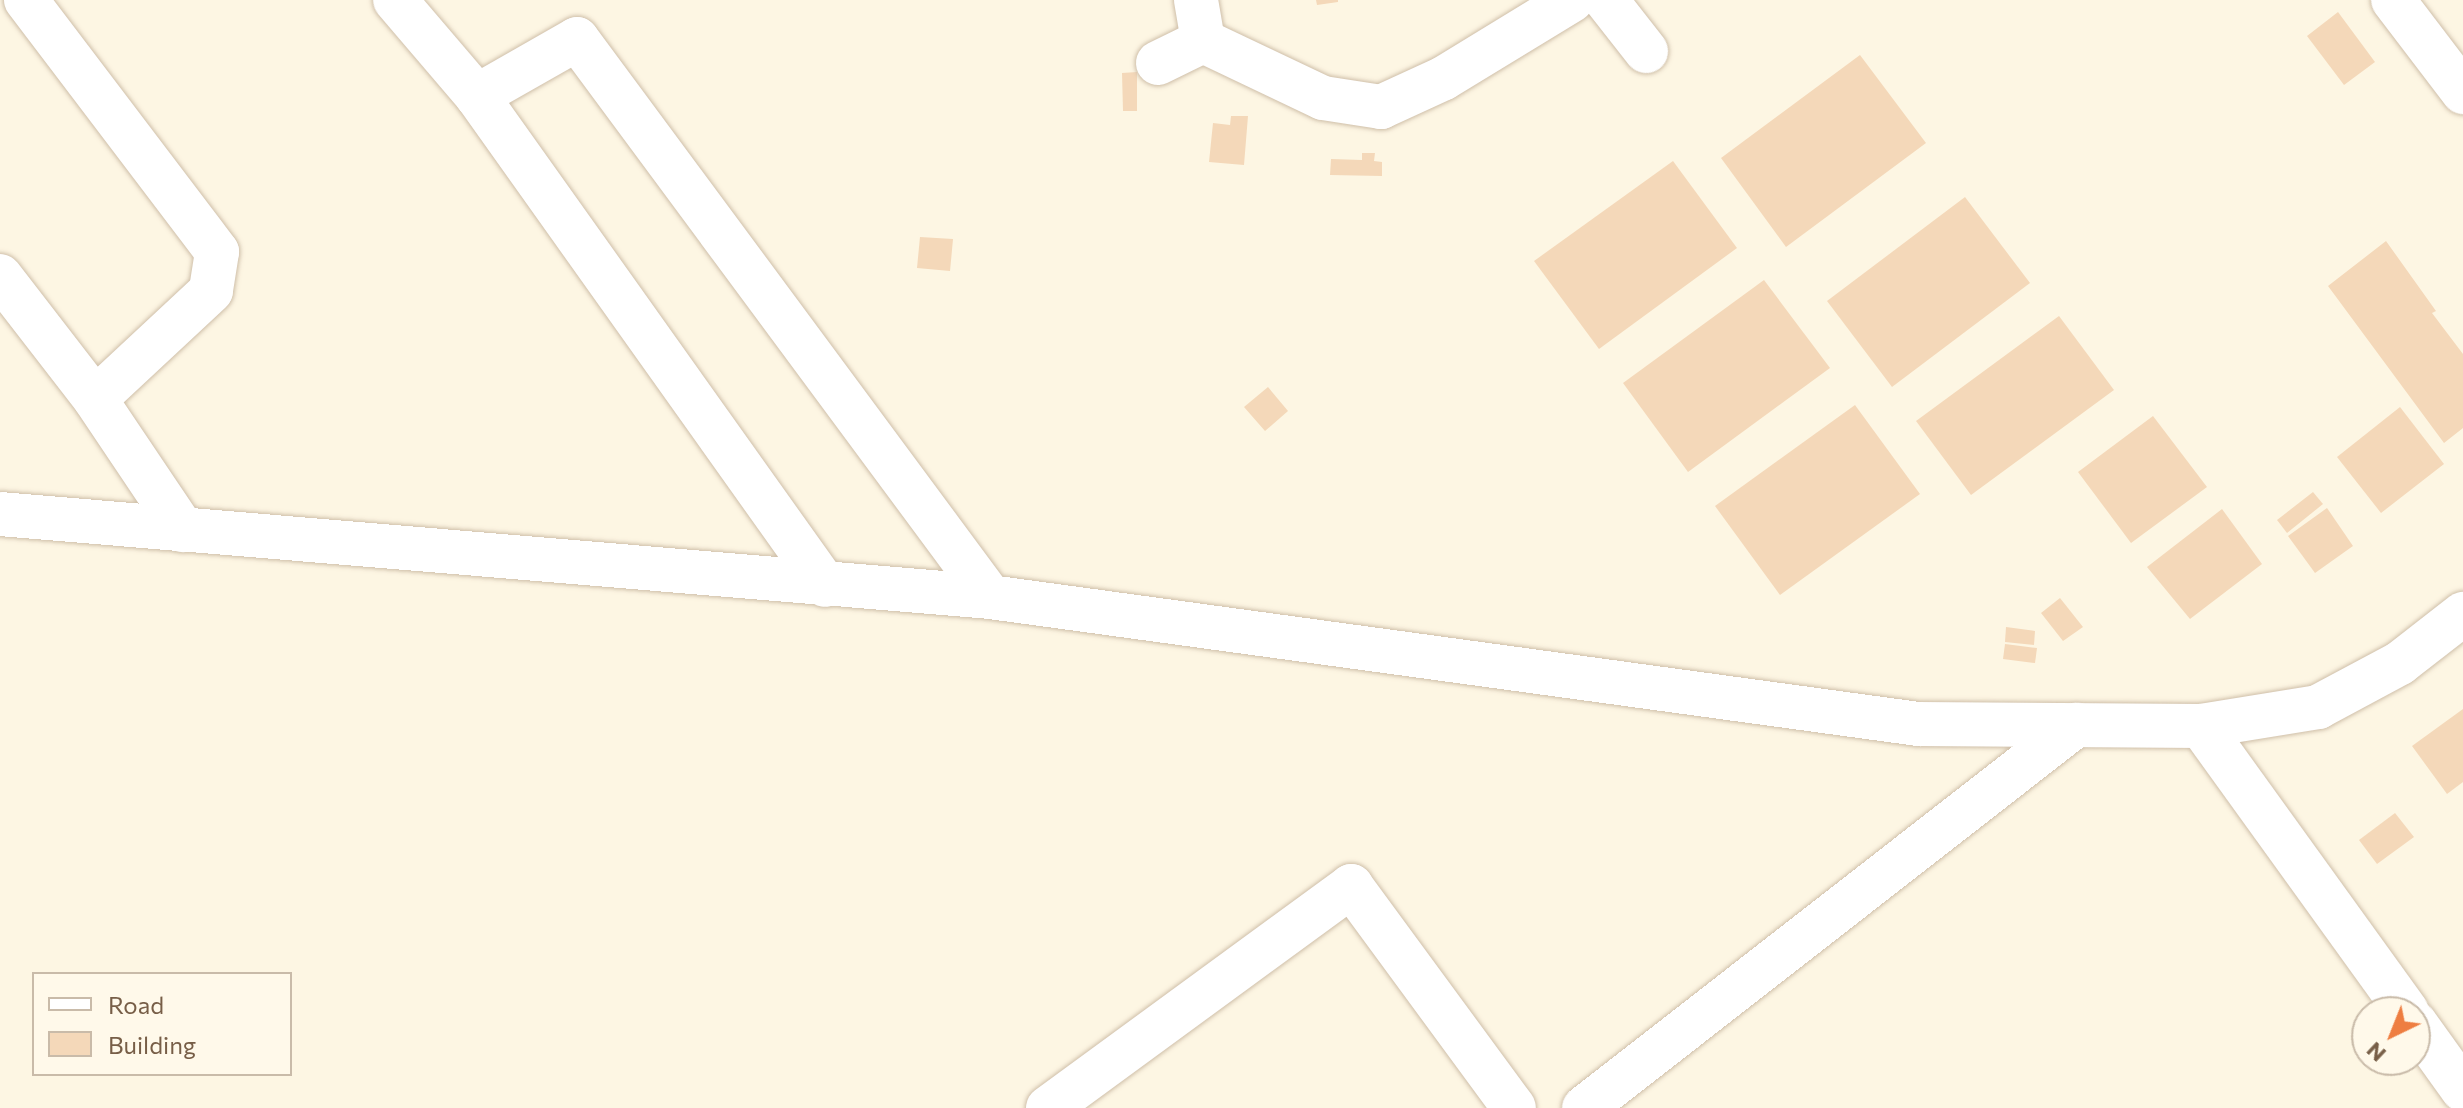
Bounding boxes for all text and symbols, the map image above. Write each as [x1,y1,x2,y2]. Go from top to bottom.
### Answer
legend [32,972,292,1076]
text: Road [108,990,164,1019]
north arrow [2351,996,2431,1076]
text: Building [108,1030,196,1059]
text: N [2360,1037,2391,1068]

